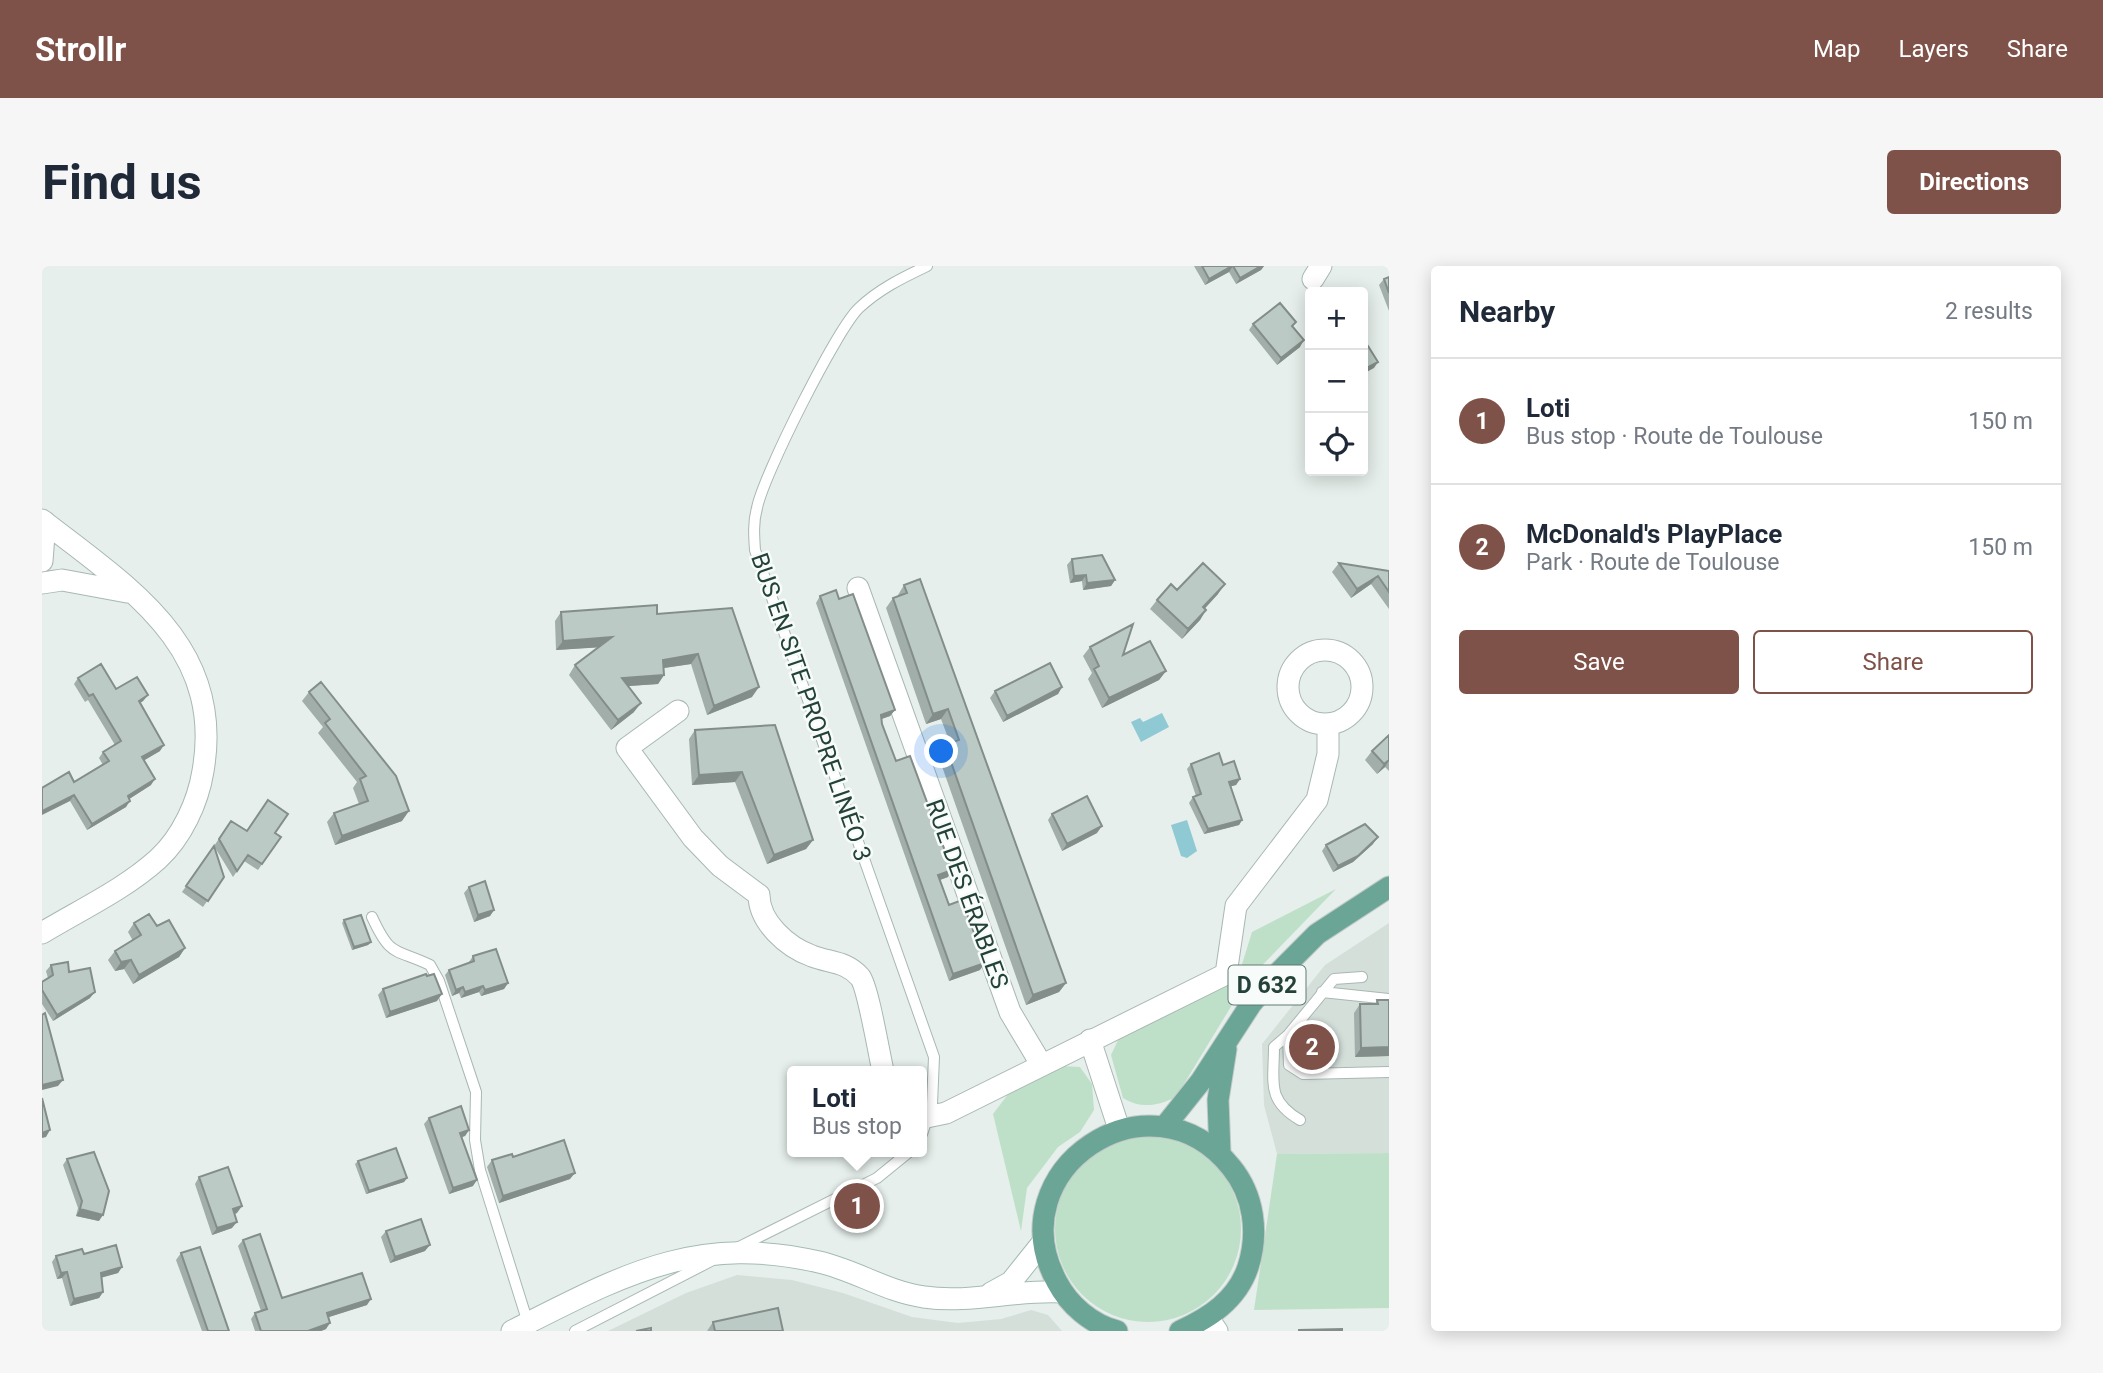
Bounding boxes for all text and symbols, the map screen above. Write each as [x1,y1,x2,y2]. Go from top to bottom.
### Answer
text: Strollr [35,30,126,69]
text: Map [1813,35,1861,63]
text: Layers [1899,35,1969,63]
text: Share [2007,35,2068,63]
button: Directions [1887,150,2061,214]
text: Find us [42,154,202,211]
map controls [1305,287,1368,476]
button: + [1305,287,1368,350]
text: Nearby [1459,294,1555,329]
text: 2 results [1945,298,2033,325]
button: − [1305,350,1368,413]
text: Loti [1526,393,1570,423]
text: 1 [1475,408,1489,435]
text: 150 m [1968,408,2033,435]
button: locate [1305,413,1368,476]
text: Bus stop · Route de Toulouse [1526,423,1823,450]
text: McDonald's PlayPlace [1526,519,1782,549]
text: 2 [1475,534,1489,561]
text: 150 m [1968,534,2033,561]
street label: BUS EN SITE PROPRE LINÉO 3 [745,549,877,865]
text: Park · Route de Toulouse [1526,549,1779,576]
button: Save [1459,630,1739,694]
button: Share [1753,630,2033,694]
your location [924,734,958,768]
street label: RUE DES ÉRABLES [920,796,1014,992]
road number: D 632 [1228,965,1306,1004]
pin: 2 [1289,1021,1335,1073]
popup [787,1066,927,1157]
text: Loti [812,1083,857,1113]
text: Bus stop [812,1113,902,1140]
pin: 1 [834,1180,880,1232]

